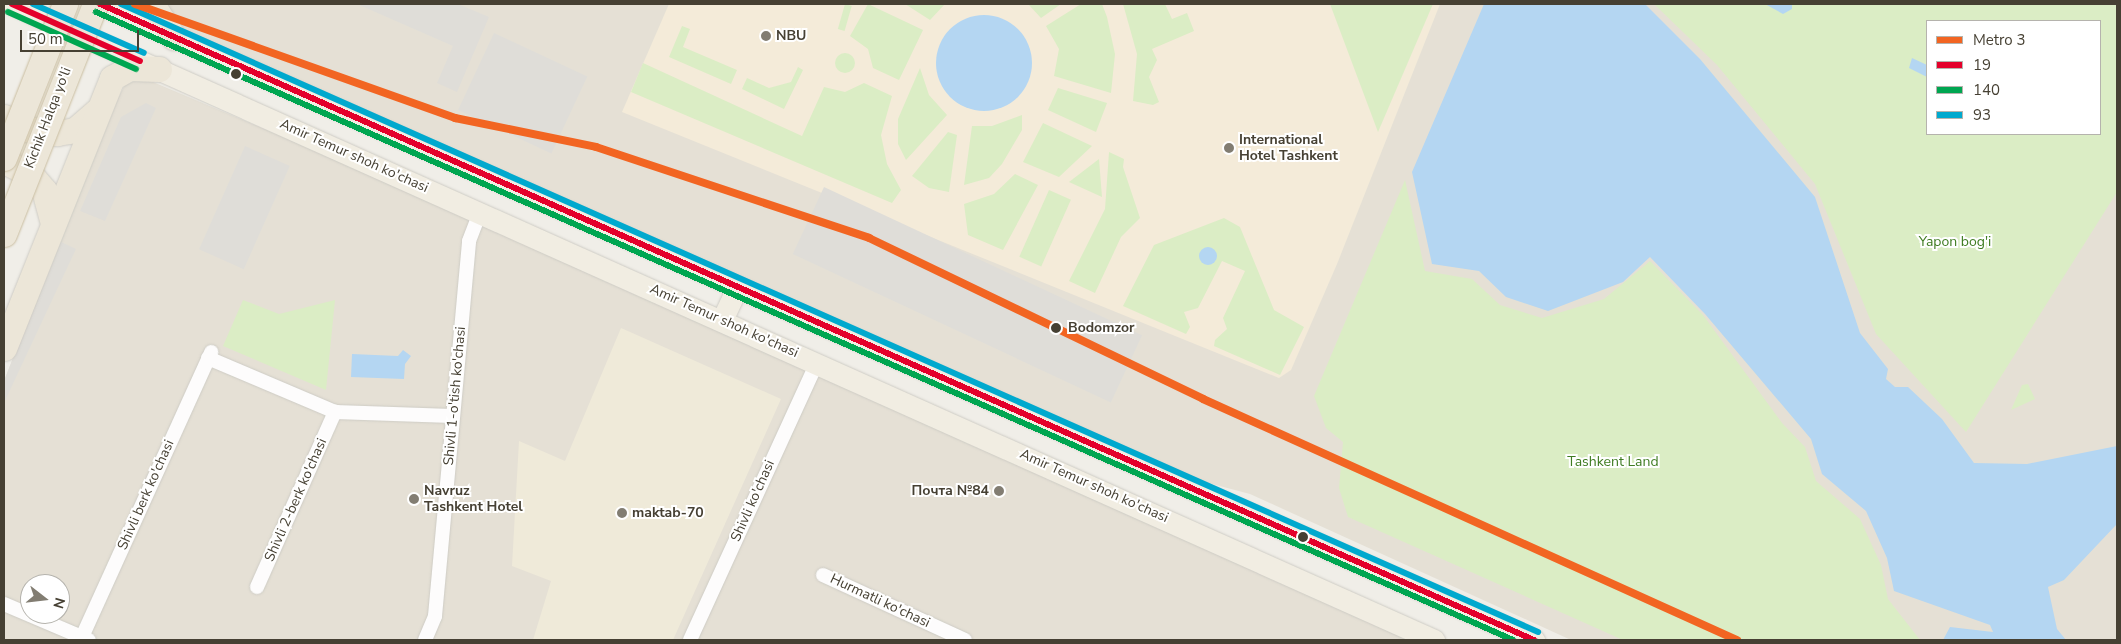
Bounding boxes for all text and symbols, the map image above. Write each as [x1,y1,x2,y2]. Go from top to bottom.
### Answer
scale bar [22,20,141,52]
legend [1926,20,2101,135]
place label: NBU [776,28,806,44]
text: 50 m [28,29,63,49]
marker: NBU [760,30,772,42]
text: Metro 3 [1973,30,2026,50]
text: 19 [1973,55,1991,75]
street label: Kichik Halqa yo'li [21,65,75,171]
unlabelled marker [231,69,241,79]
text: 140 [1973,80,2000,100]
text: 93 [1973,105,1991,125]
street label: Amir Temur shoh ko'chasi [277,116,431,196]
place label: International Hotel Tashkent [1239,132,1338,164]
marker: International Hotel Tashkent [1223,142,1235,154]
park label: Yapon bog'i [1919,234,1991,250]
street label: Amir Temur shoh ko'chasi [647,281,801,361]
marker: Bodomzor [1047,319,1065,337]
place label: Bodomzor [1068,320,1134,336]
street label: Shivli 1-o'tish ko'chasi [441,326,469,466]
street label: Shivli 2-berk ko'chasi [261,436,331,564]
street label: Shivli berk ko'chasi [114,437,178,553]
street label: Amir Temur shoh ko'chasi [1017,446,1171,526]
park label: Tashkent Land [1567,454,1659,470]
street label: Shivli ko'chasi [728,458,778,544]
place label: Navruz Tashkent Hotel [424,483,523,516]
place label: Почта №84 [911,483,989,499]
marker: Почта №84 [993,485,1005,497]
marker: Navruz Tashkent Hotel [408,493,420,505]
place label: maktab-70 [632,505,704,521]
marker: maktab-70 [616,507,628,519]
unlabelled marker [1298,532,1308,542]
street label: Hurmatli ko'chasi [827,570,933,632]
north arrow [20,574,70,624]
text: N [48,595,70,611]

